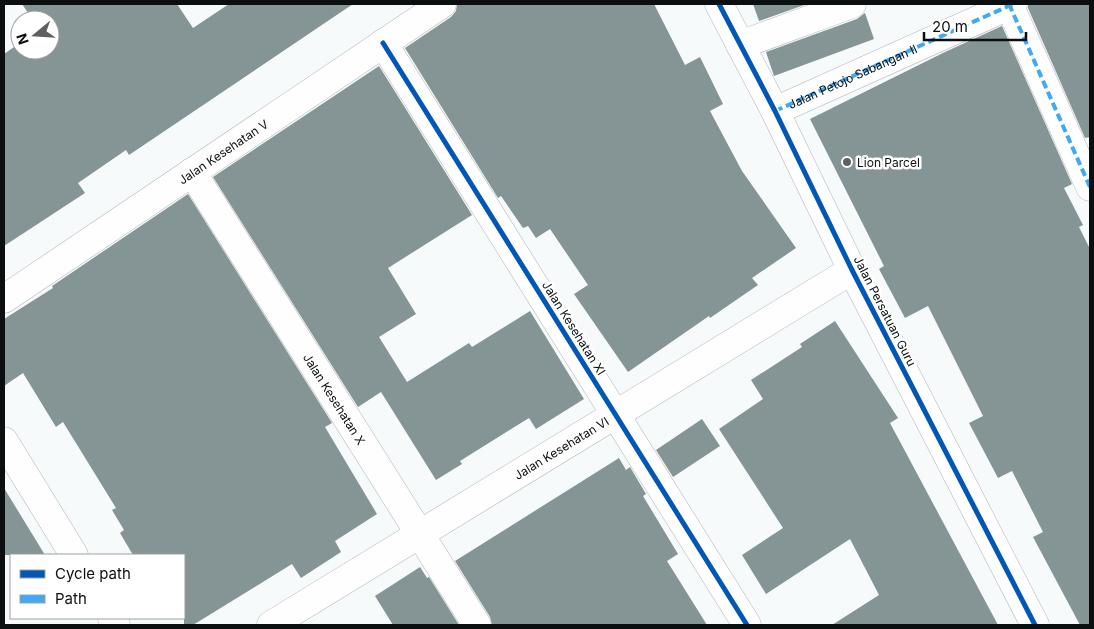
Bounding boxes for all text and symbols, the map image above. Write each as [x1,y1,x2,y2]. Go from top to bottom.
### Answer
north arrow [10,10,60,60]
scale bar [924,10,1026,42]
text: 20 m [932,17,968,36]
text: N [12,31,32,47]
street label: Jalan Petojo Sabangan II [786,41,919,112]
street label: Jalan Kesehatan V [175,116,271,187]
place label: Lion Parcel [857,155,920,170]
marker: Lion Parcel [841,156,853,168]
street label: Jalan Persatuan Guru [851,253,919,369]
street label: Jalan Kesehatan XI [539,278,609,378]
street label: Jalan Kesehatan X [300,350,369,447]
street label: Jalan Kesehatan VI [511,413,611,482]
legend [10,554,185,619]
text: Cycle path [55,564,131,583]
text: Path [55,589,87,608]

